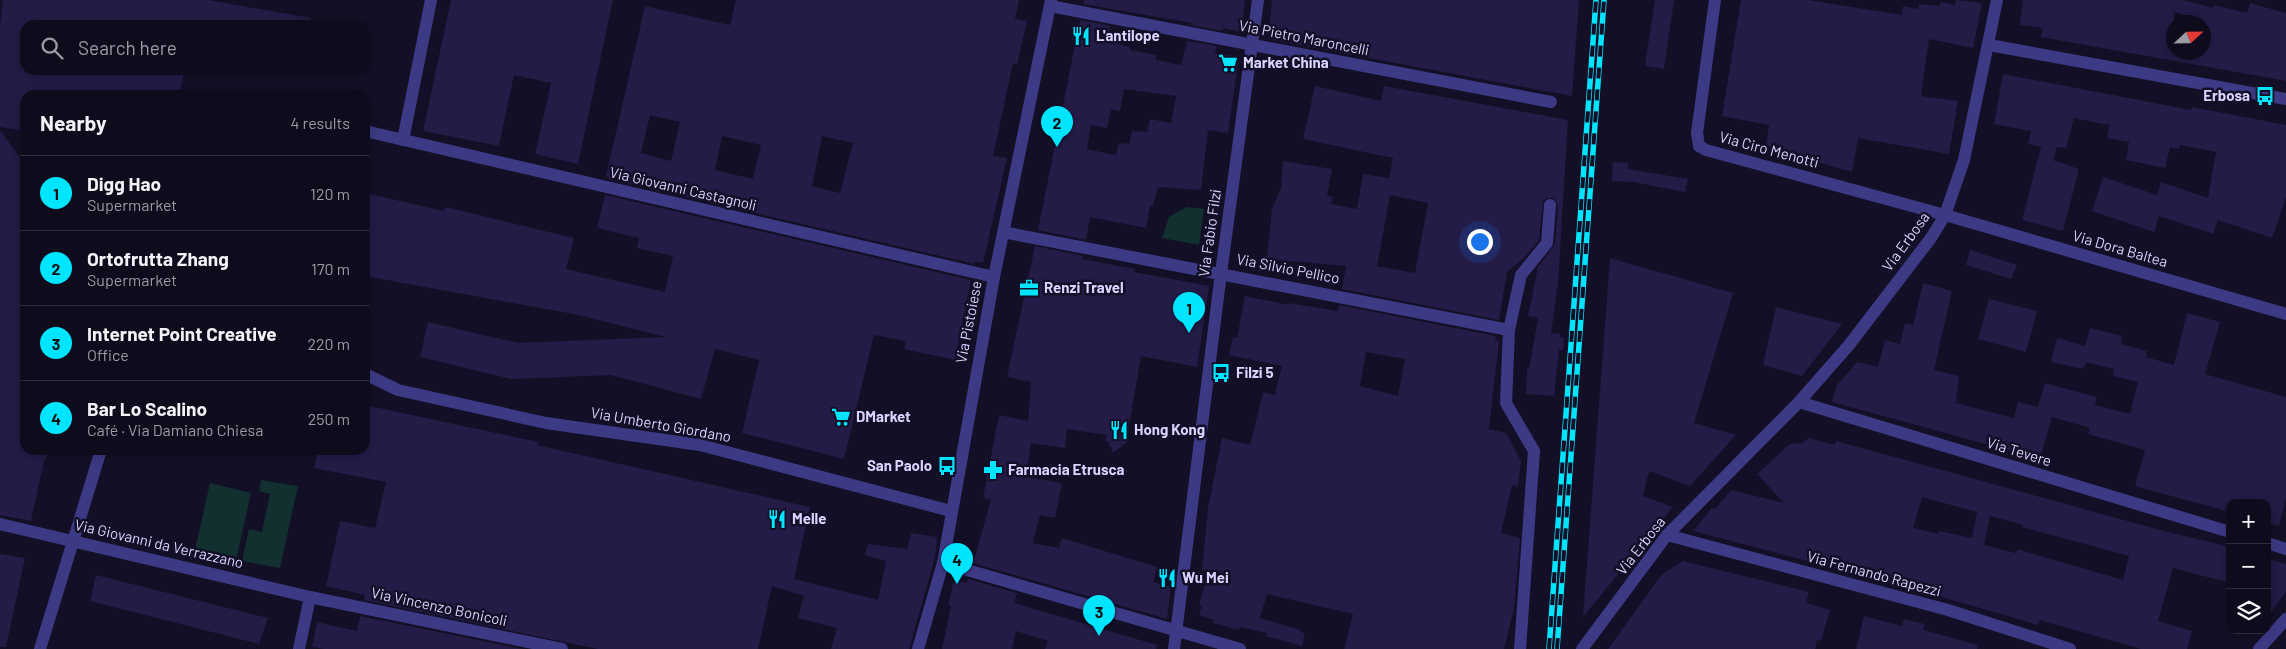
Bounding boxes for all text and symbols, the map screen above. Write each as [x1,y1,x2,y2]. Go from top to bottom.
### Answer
north arrow [2166,15,2211,60]
street label: Via Pietro Maroncelli [1238,16,1371,58]
search box [20,20,370,75]
restaurant icon: L'antilope [1070,25,1092,47]
place label: L'antilope [1096,26,1160,44]
icon: search [38,34,66,62]
text: Search here [78,36,177,59]
supermarket icon: Market China [1217,52,1239,74]
place label: Market China [1243,53,1329,71]
bus stop icon: Erbosa [2254,85,2276,107]
place label: Erbosa [2203,86,2250,104]
pin: 2 [1041,106,1073,147]
text: Nearby [40,110,106,135]
text: 4 results [290,113,350,132]
street label: Via Ciro Menotti [1717,127,1821,171]
street label: Via Giovanni Castagnoli [608,162,758,214]
text: Digg Hao [87,172,161,195]
text: 1 [53,184,59,203]
text: 120 m [310,184,350,203]
street label: Via Fabio Filzi [1194,188,1224,278]
text: Supermarket [87,195,177,214]
street label: Via Erbosa [1878,208,1933,275]
street label: Via Dora Baltea [2071,226,2170,270]
your location [1467,229,1493,255]
text: Ortofrutta Zhang [87,247,229,270]
street label: Via Silvio Pellico [1235,249,1341,287]
text: 2 [52,259,60,278]
text: 170 m [311,259,350,278]
text: Supermarket [87,270,177,289]
office icon: Renzi Travel [1018,277,1040,299]
place label: Renzi Travel [1044,278,1124,296]
street label: Via Pistoiese [951,279,985,365]
pin: 1 [1173,292,1205,333]
text: Internet Point Creative [87,322,277,345]
text: 3 [52,334,60,353]
text: 220 m [307,334,350,353]
text: Office [87,345,129,364]
bus stop icon: Filzi 5 [1210,362,1232,384]
place label: Filzi 5 [1236,363,1274,381]
text: Bar Lo Scalino [87,397,207,420]
street label: Via Umberto Giordano [590,403,733,445]
supermarket icon: DMarket [830,406,852,428]
place label: DMarket [856,407,911,425]
text: 4 [51,409,61,428]
text: 250 m [308,409,350,428]
restaurant icon: Hong Kong [1108,419,1130,441]
text: Café · Via Damiano Chiesa [87,420,263,439]
place label: Hong Kong [1134,420,1205,438]
street label: Via Tevere [1985,433,2054,469]
bus stop icon: San Paolo [936,455,958,477]
place label: San Paolo [867,456,932,474]
pharmacy icon: Farmacia Etrusca [982,459,1004,481]
place label: Farmacia Etrusca [1008,460,1125,478]
map controls [2226,499,2271,634]
button: + [2226,499,2271,544]
restaurant icon: Melle [766,508,788,530]
place label: Melle [792,509,826,527]
street label: Via Erbosa [1612,513,1669,578]
street label: Via Giovanni da Verrazzano [73,515,245,571]
pin: 4 [941,543,973,584]
button: − [2226,544,2271,589]
street label: Via Fernando Rapezzi [1805,546,1943,600]
restaurant icon: Wu Mei [1156,567,1178,589]
place label: Wu Mei [1182,568,1229,586]
street label: Via Vincenzo Bonicoli [370,583,509,629]
button: layers [2226,589,2271,634]
pin: 3 [1083,595,1115,636]

